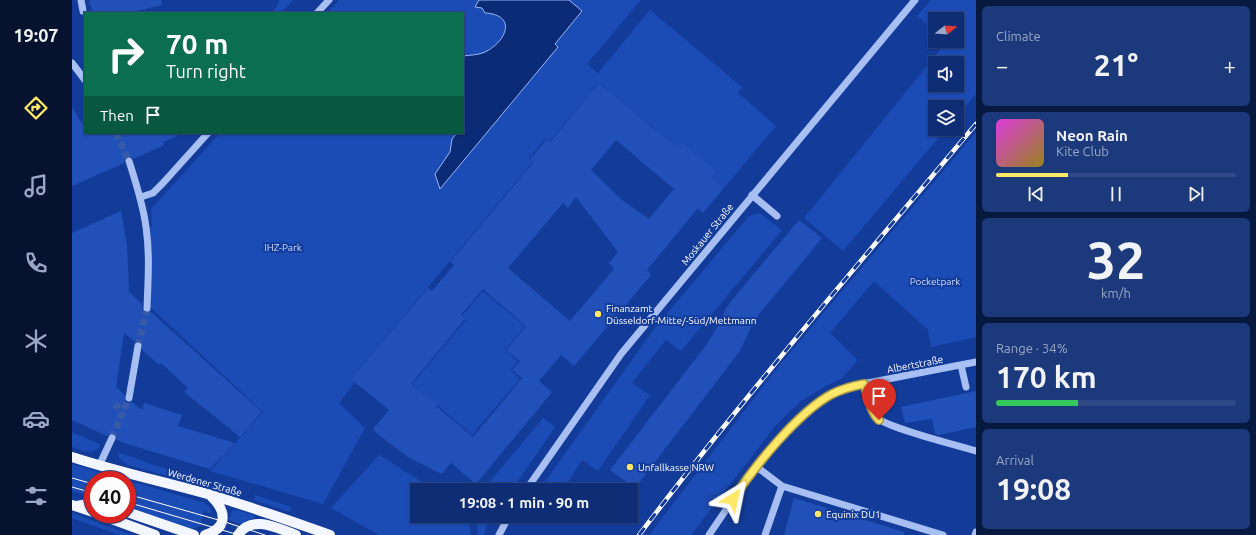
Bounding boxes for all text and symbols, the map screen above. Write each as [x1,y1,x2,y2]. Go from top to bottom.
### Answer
north arrow [928,12,964,48]
map controls [928,12,964,136]
text: 19:07 [13,25,59,45]
icon: right [100,28,152,80]
text: 70 m [166,28,228,59]
text: Climate [996,29,1041,43]
text: 21° [1094,48,1138,82]
text: − [996,53,1008,78]
text: + [1224,53,1236,78]
button: sound [928,56,964,92]
text: Turn right [166,61,246,81]
icon: directions [22,94,50,122]
button: layers [928,100,964,136]
icon: arrive [142,104,164,126]
text: Then [100,107,134,124]
text: Neon Rain [1056,127,1128,144]
text: Kite Club [1056,144,1109,158]
icon: music [22,172,50,200]
icon: previous [1025,183,1047,205]
icon: pause [1105,183,1127,205]
icon: next [1185,183,1207,205]
street label: Moskauer Straße [679,201,736,267]
text: 32 [1087,231,1145,289]
park label: IHZ-Park [264,242,302,253]
icon: phone [22,249,50,277]
park label: Pocketpark [910,276,960,287]
text: km/h [1101,286,1131,300]
place label: Finanzamt Düsseldorf-Mitte/-Süd/Mettmann [606,303,756,326]
marker: Finanzamt Düsseldorf-Mitte/-Süd/Mettmann [593,309,603,319]
icon: climate [22,327,50,355]
text: Range · 34% [996,341,1068,355]
street label: Albertstraße [886,354,944,375]
text: 170 km [996,360,1097,394]
pin [862,379,896,420]
icon: arrive [868,385,890,407]
icon: car [22,405,50,433]
text: Arrival [996,453,1034,467]
marker: Unfallkasse NRW [625,462,635,472]
place label: Unfallkasse NRW [638,462,714,473]
street label: Werdener Straße [166,467,243,498]
speed limit sign: 40 [84,471,136,523]
text: 19:08 [996,472,1071,506]
position arrow [712,478,754,520]
icon: filters [22,482,50,510]
text: 19:08 · 1 min · 90 m [459,494,589,511]
marker: Equinix DU1 [813,509,823,519]
place label: Equinix DU1 [826,509,881,520]

